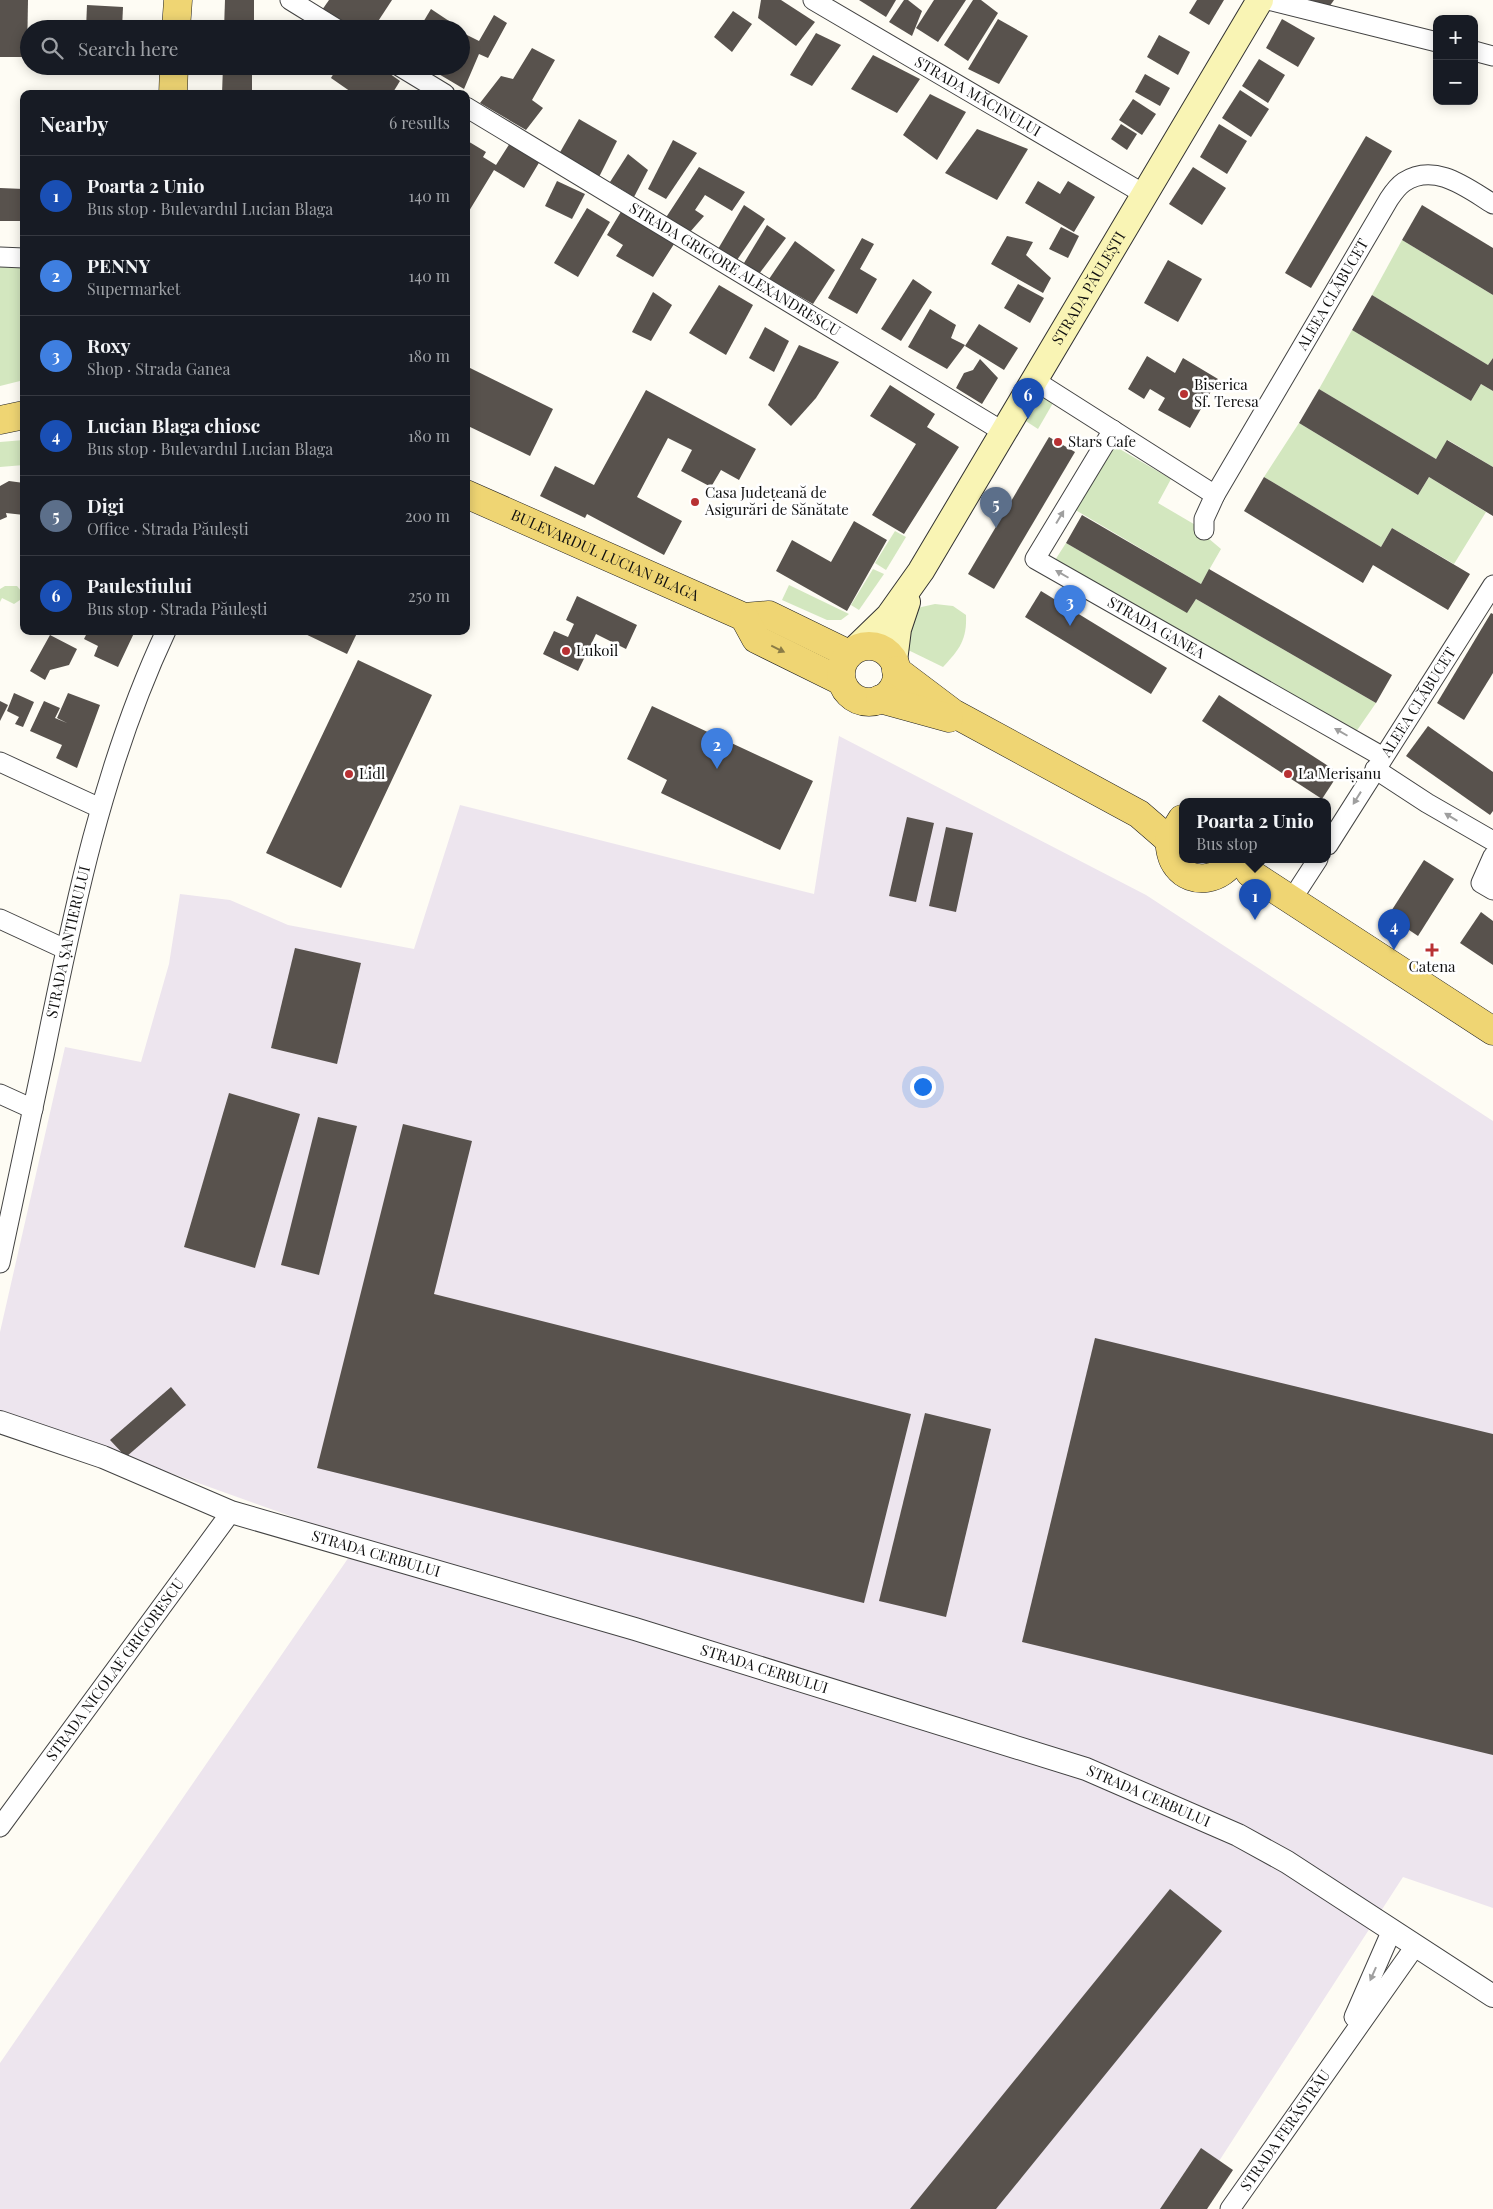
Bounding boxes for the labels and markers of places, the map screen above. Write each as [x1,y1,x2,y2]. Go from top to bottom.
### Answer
place label: Biserica Sf. Teresa [1194,374,1259,411]
pin: 6 [1012,378,1044,419]
marker: Biserica Sf. Teresa [1178,388,1190,400]
place label: Stars Cafe [1068,431,1136,451]
marker: Stars Cafe [1052,436,1064,448]
place label: Casa Județeană de Asigurări de Sănătate [704,482,849,519]
pin: 5 [980,487,1012,528]
marker: Casa Județeană de Asigurări de Sănătate [689,496,701,508]
pin: 3 [1054,585,1086,626]
place label: Lukoil [576,640,618,660]
marker: Lukoil [560,645,572,657]
pin: 2 [701,728,733,769]
place label: Lidl [359,763,385,783]
place label: La Merișanu [1298,763,1381,783]
marker: Lidl [343,768,355,780]
marker: La Merișanu [1282,768,1294,780]
pin: 1 [1239,879,1271,920]
pin: 4 [1378,909,1410,950]
marker: Catena [1426,944,1438,956]
place label: Catena [1408,956,1456,976]

